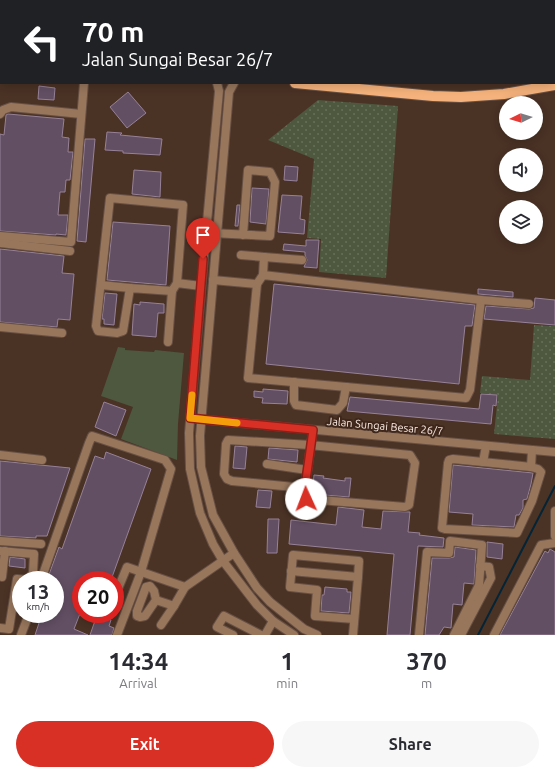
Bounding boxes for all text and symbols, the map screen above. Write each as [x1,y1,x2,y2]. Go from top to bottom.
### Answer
icon: left [16,16,68,68]
text: 70 m [82,16,144,47]
text: Jalan Sungai Besar 26/7 [82,49,273,69]
north arrow [499,96,543,140]
map controls [499,96,543,244]
button: sound [499,148,543,192]
button: layers [499,200,543,244]
pin [186,218,220,259]
icon: arrive [192,224,214,246]
street label: Jalan Sungai Besar 26/7 [326,415,444,437]
position arrow [285,478,327,520]
speed limit sign: 20 [72,571,124,623]
text: 13 [27,580,49,603]
text: km/h [26,601,50,612]
text: 14:34 [108,648,168,675]
text: 1 [280,648,294,675]
text: 370 [406,648,447,675]
text: Arrival [119,676,157,690]
text: min [276,676,298,690]
text: m [421,676,432,690]
button: Exit [16,721,274,767]
button: Share [282,721,539,767]

